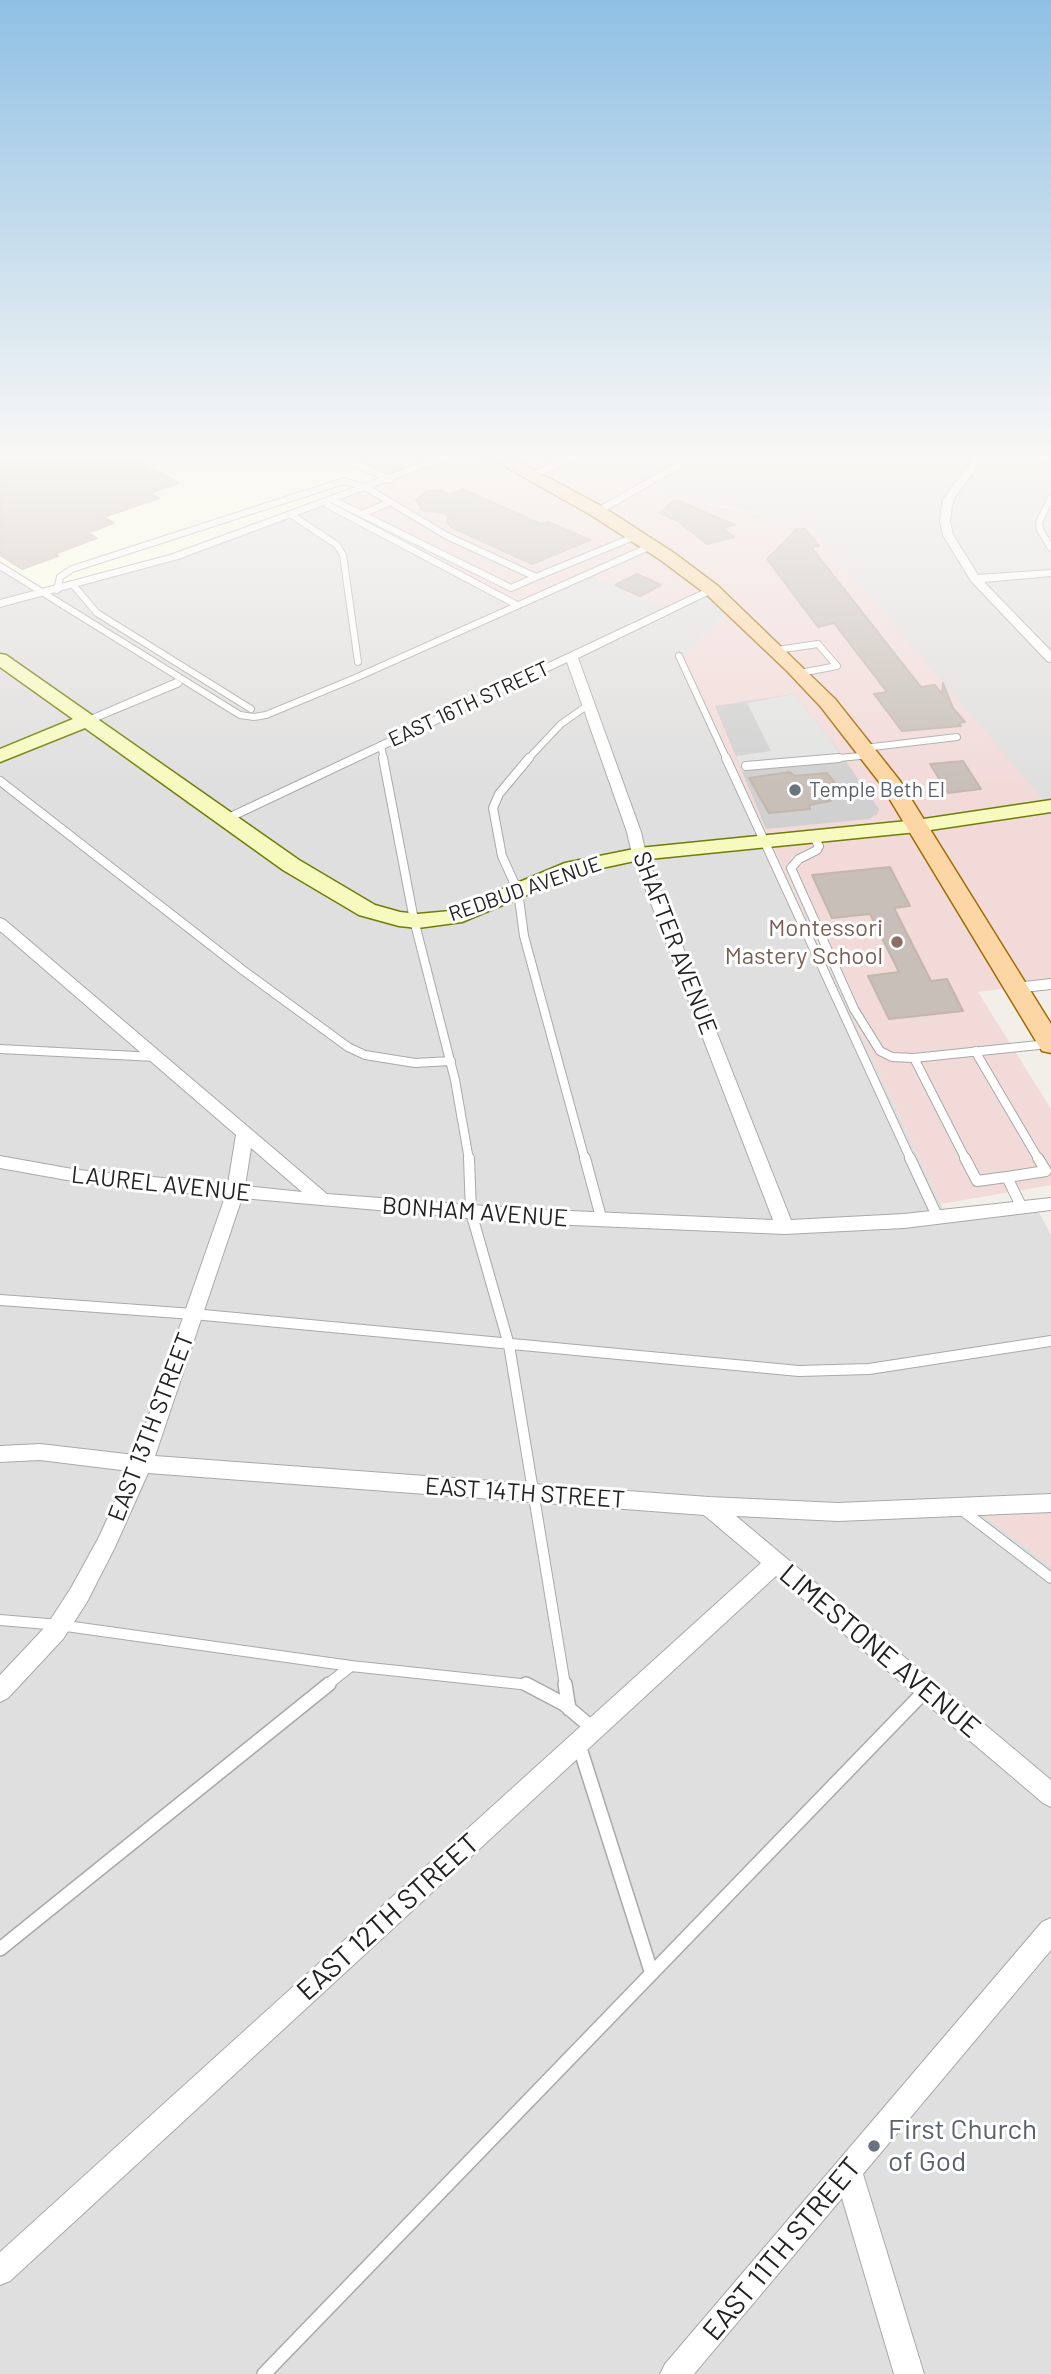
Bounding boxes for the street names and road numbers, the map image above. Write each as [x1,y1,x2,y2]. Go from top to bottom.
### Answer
street label: EAST 16TH STREET [385,656,553,752]
street label: SHAFTER AVENUE [627,847,723,1039]
street label: REDBUD AVENUE [445,851,605,927]
street label: LAUREL AVENUE [70,1160,252,1208]
street label: BONHAM AVENUE [381,1191,569,1233]
street label: EAST 13TH STREET [102,1329,200,1525]
street label: EAST 14TH STREET [424,1472,626,1514]
street label: LIMESTONE AVENUE [773,1557,987,1745]
street label: EAST 12TH STREET [290,1826,486,2008]
street label: EAST 11TH STREET [696,2151,868,2347]

